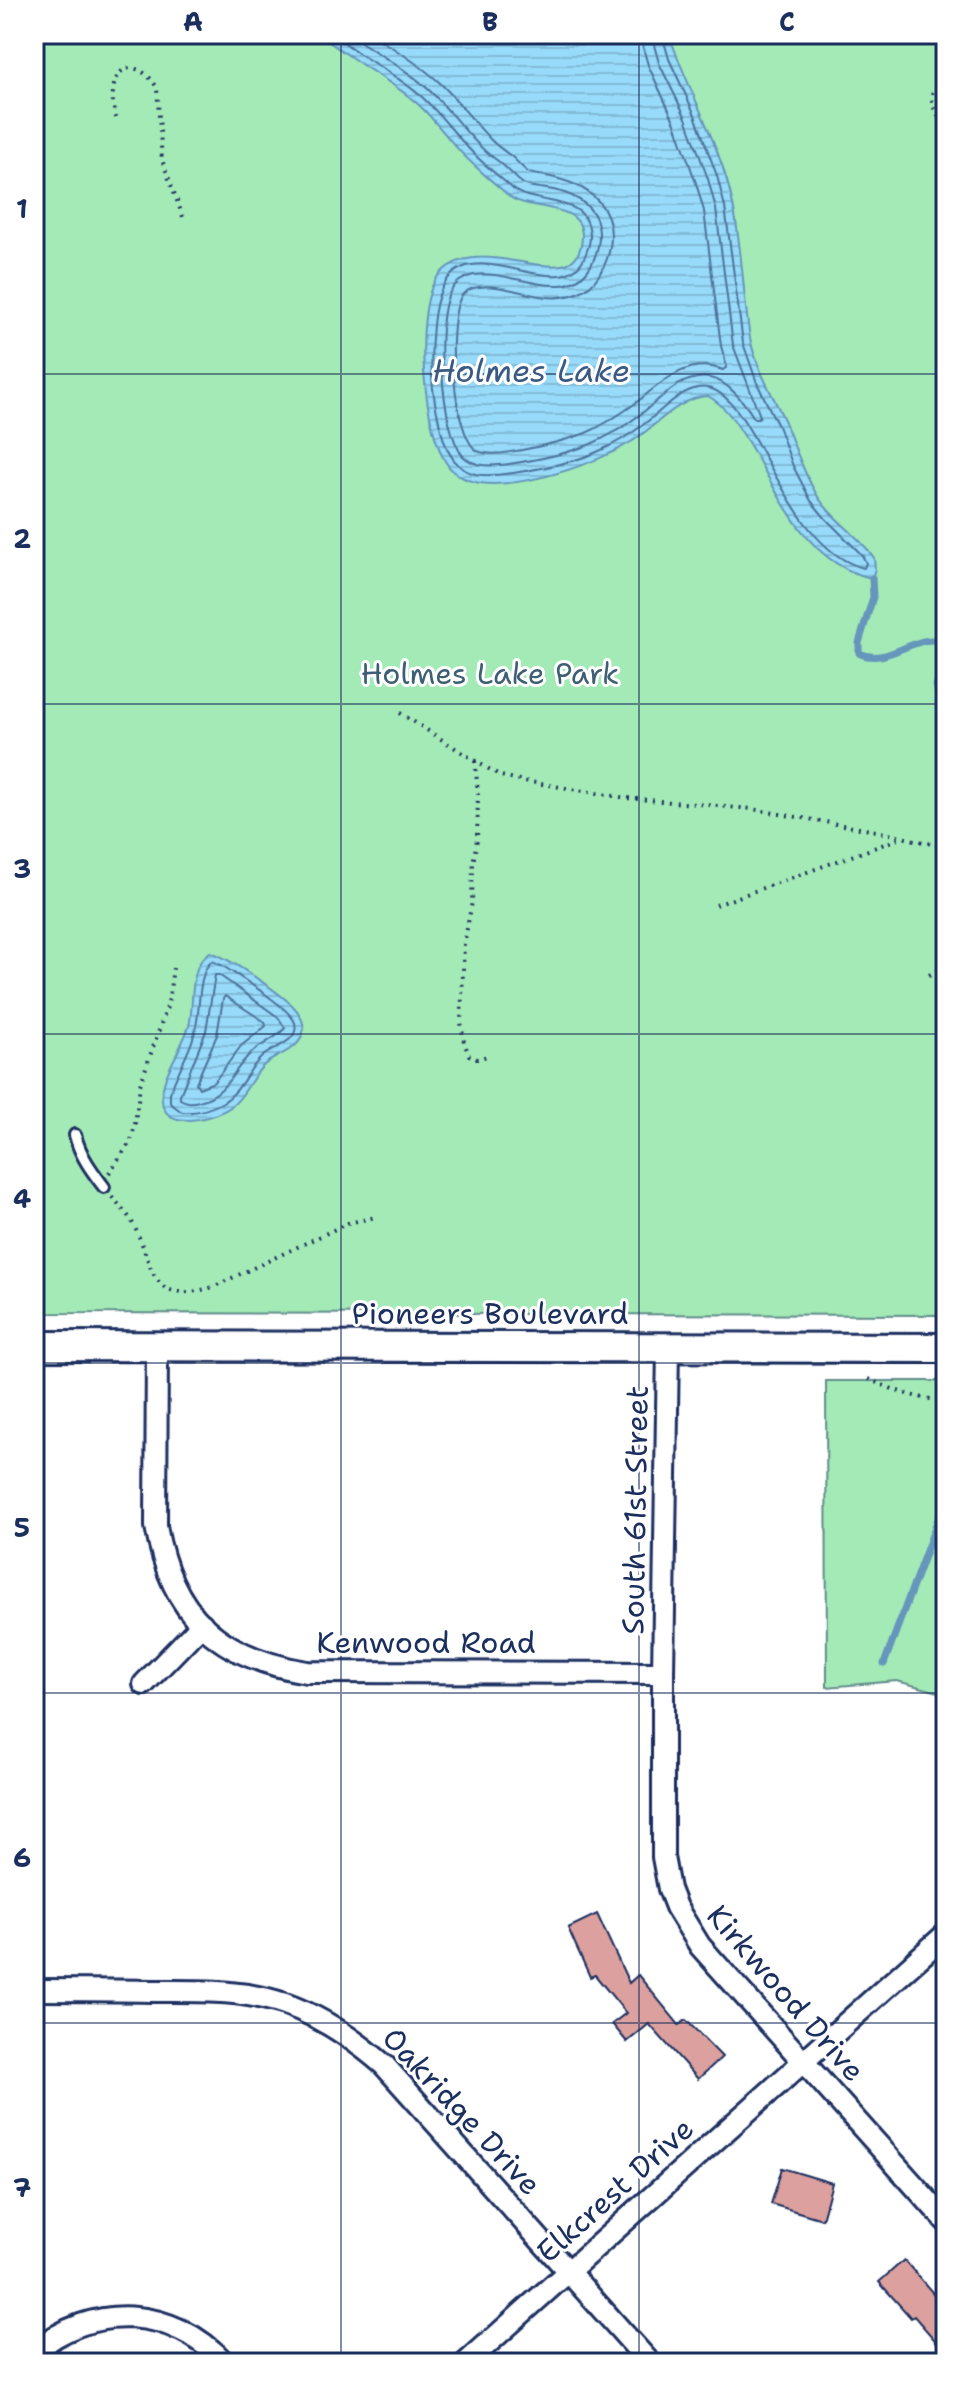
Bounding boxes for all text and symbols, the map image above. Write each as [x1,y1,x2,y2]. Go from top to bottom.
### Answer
text: A [183,4,203,39]
text: B [482,4,498,39]
text: C [779,4,795,39]
text: 1 [16,191,28,226]
water label: Holmes Lake [432,349,630,392]
text: 2 [13,521,31,556]
park label: Holmes Lake Park [361,653,619,694]
text: 3 [13,851,31,886]
text: 4 [13,1181,31,1216]
street label: Pioneers Boulevard [352,1293,628,1334]
street label: South 61st Street [612,1385,658,1635]
text: 5 [14,1510,30,1545]
street label: Kenwood Road [316,1622,536,1663]
text: 6 [13,1840,31,1875]
street label: Kirkwood Drive [698,1896,874,2090]
street label: Oakridge Drive [373,2018,551,2204]
street label: Elkcrest Drive [528,2108,702,2272]
text: 7 [13,2170,31,2205]

